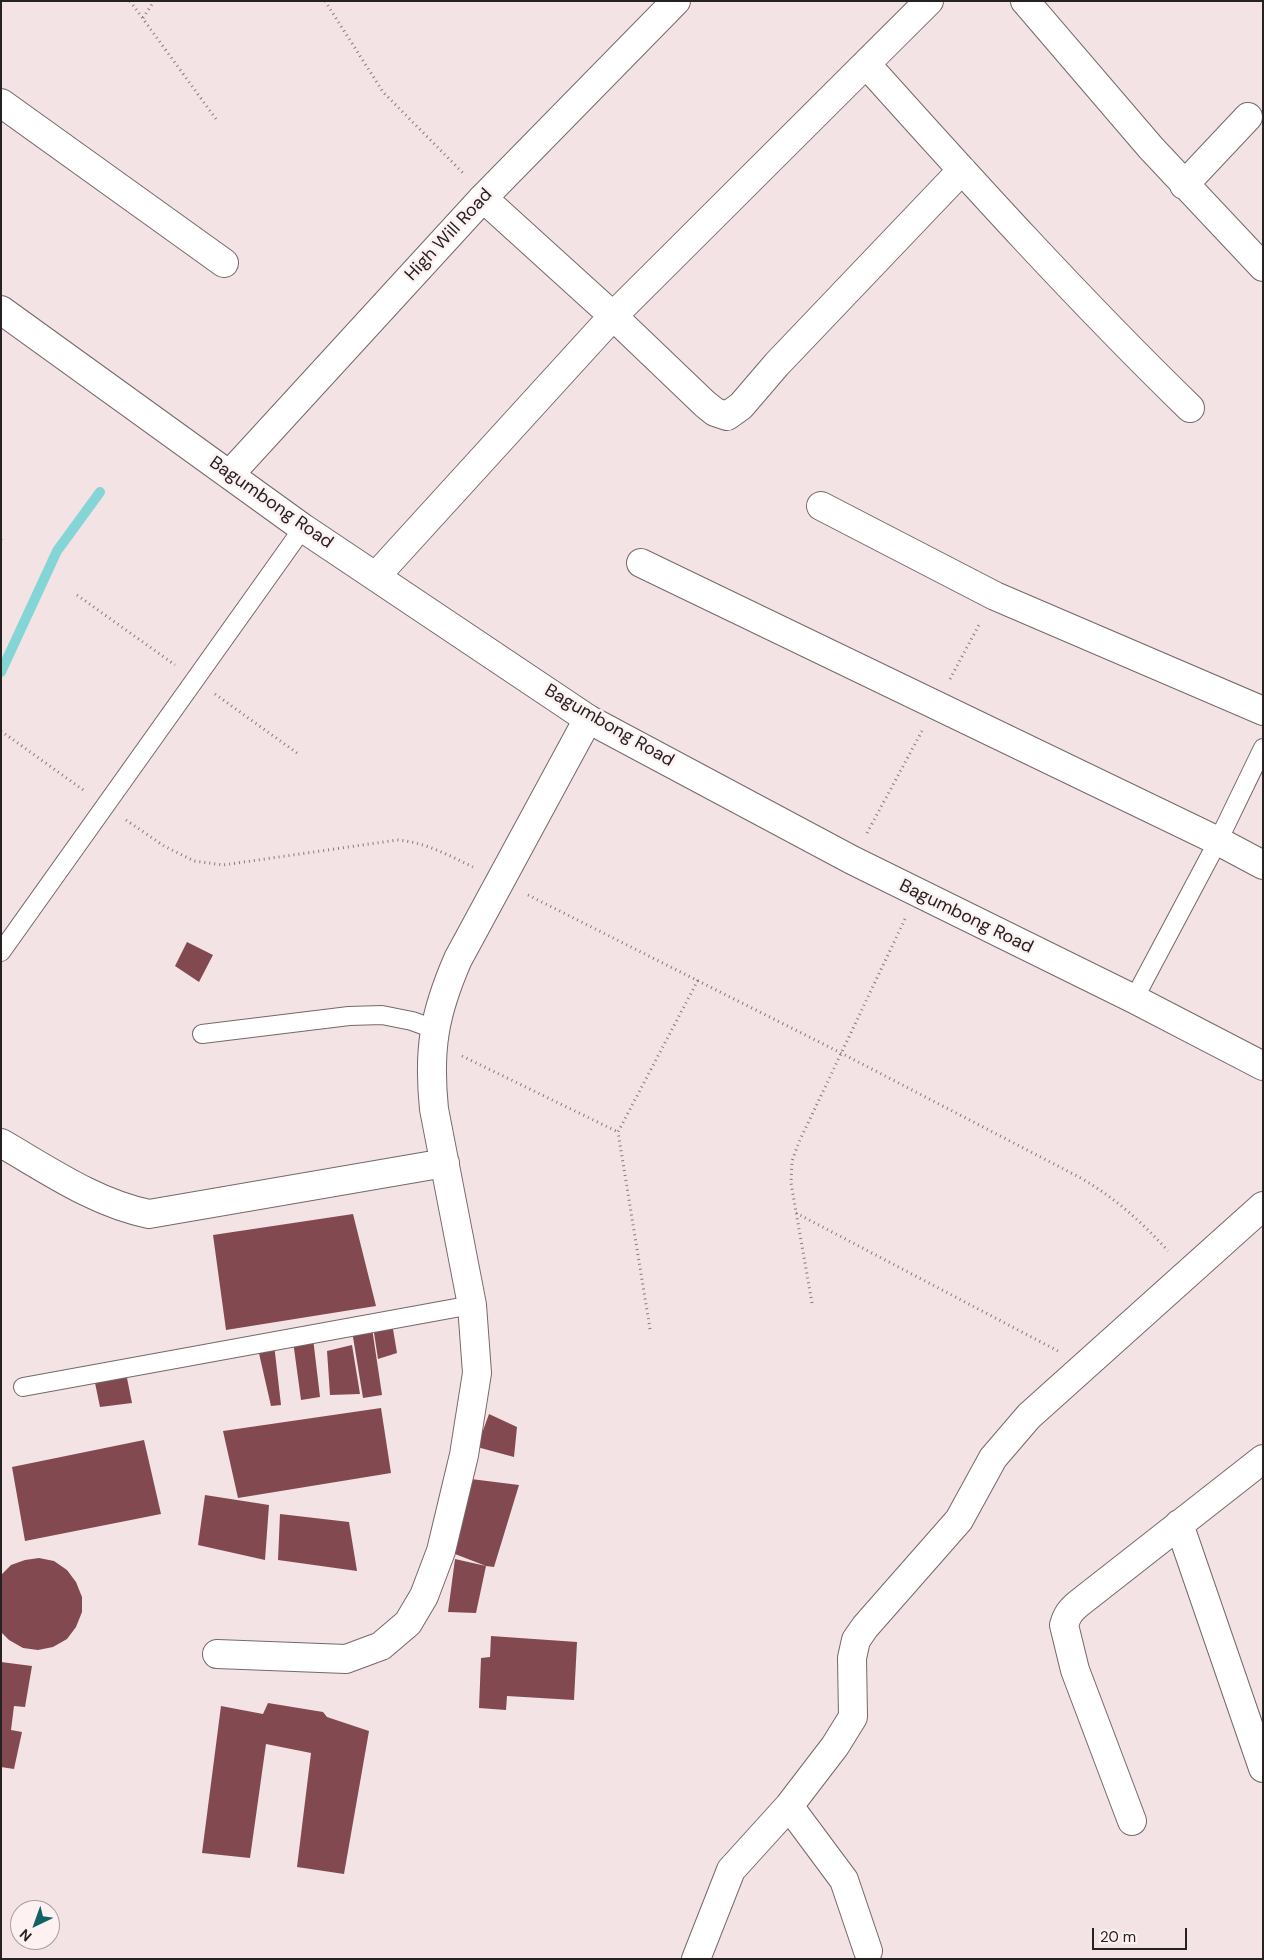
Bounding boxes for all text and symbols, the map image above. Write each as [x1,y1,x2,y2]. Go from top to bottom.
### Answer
street label: High Will Road [401,184,497,286]
street label: Bagumbong Road [205,452,337,554]
street label: Bagumbong Road [540,680,678,772]
street label: Bagumbong Road [896,875,1036,959]
north arrow [10,1900,60,1950]
scale bar [1094,1918,1189,1950]
text: N [16,1925,35,1946]
text: 20 m [1100,1927,1136,1947]

